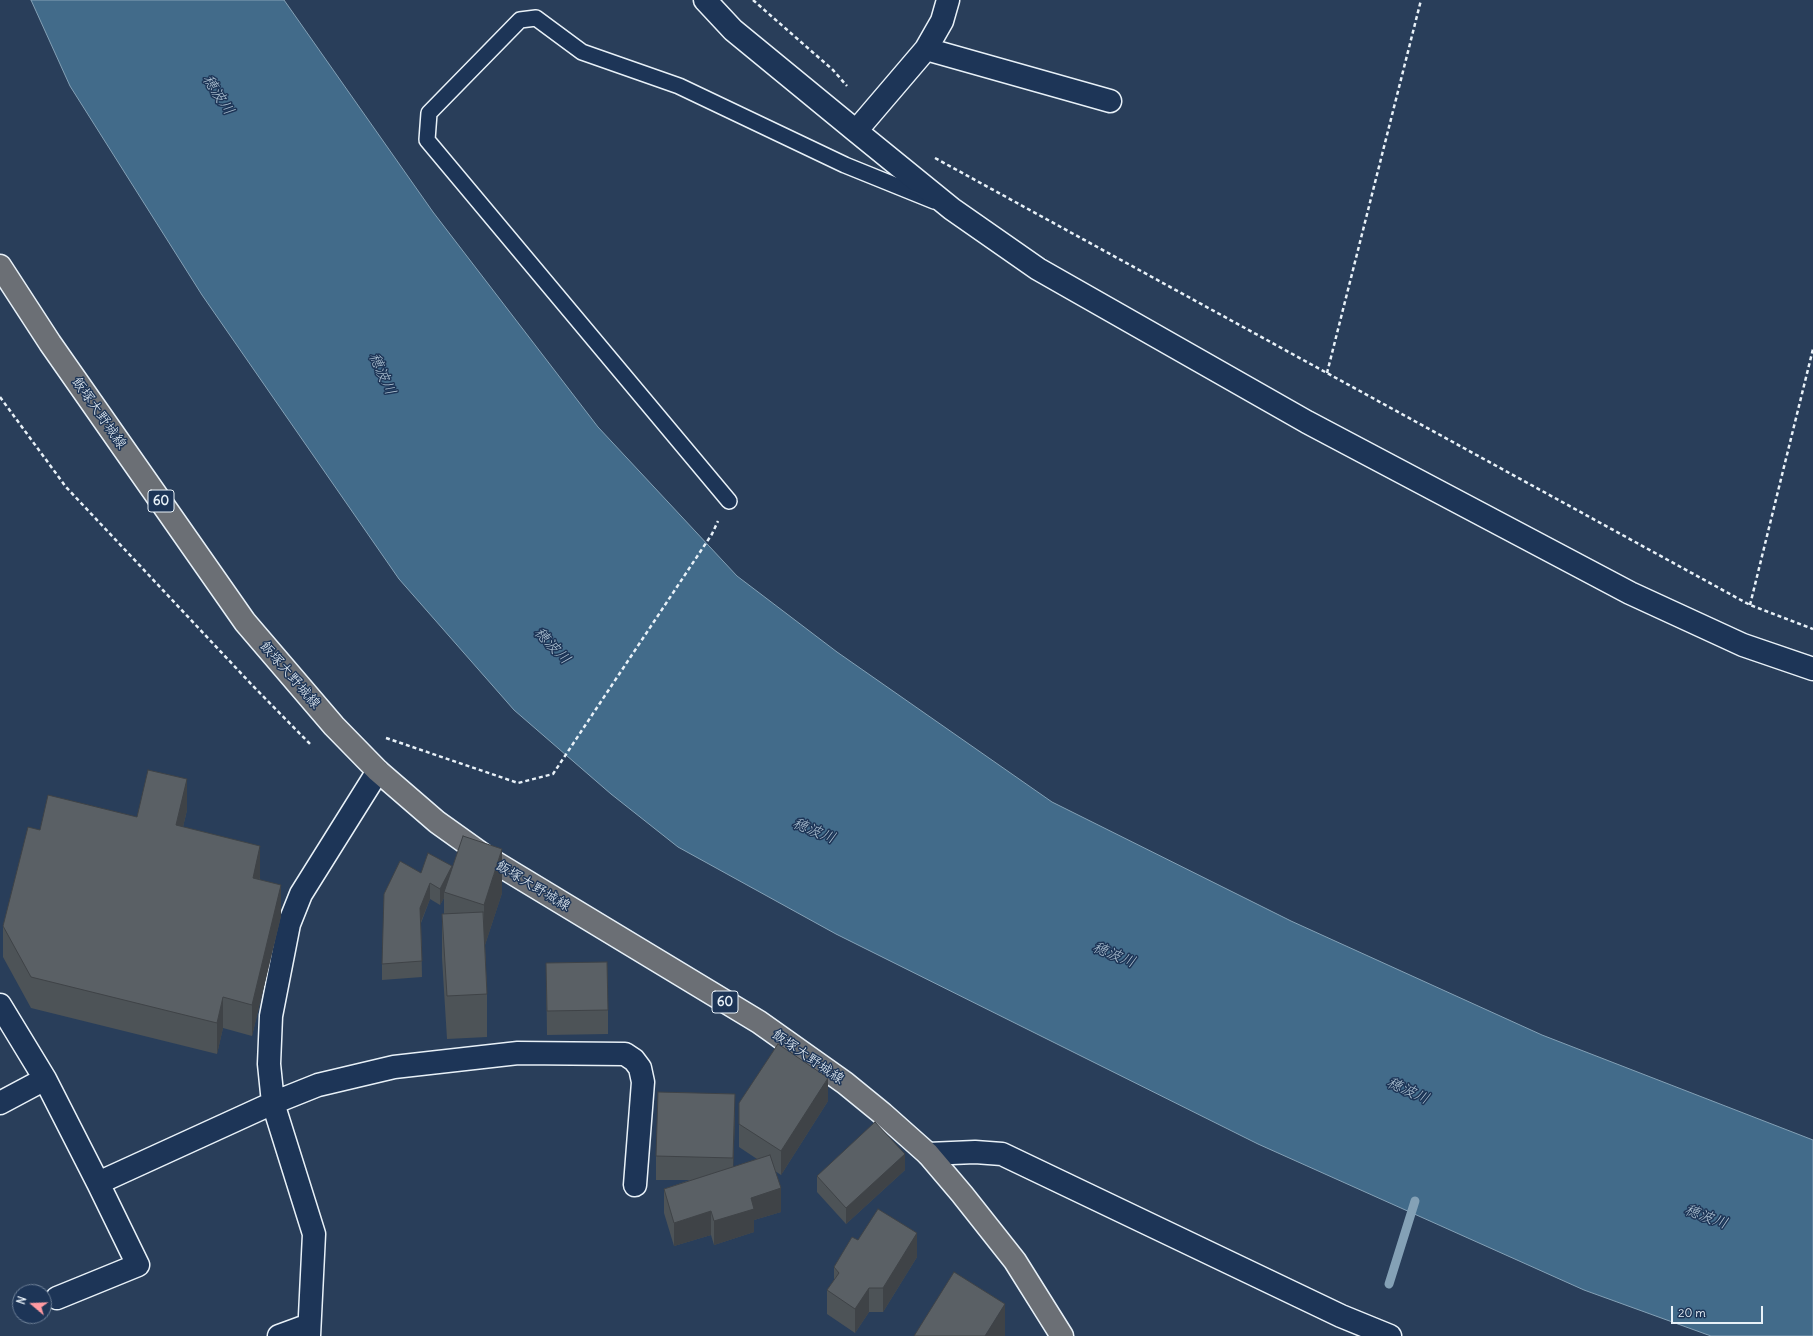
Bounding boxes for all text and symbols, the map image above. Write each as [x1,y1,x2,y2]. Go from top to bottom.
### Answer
water label: 穂波川 [198,71,238,119]
water label: 穂波川 [365,350,399,398]
street label: 飯塚大野城線 [68,374,130,452]
road number: 60 [148,490,174,512]
water label: 穂波川 [530,624,574,668]
street label: 飯塚大野城線 [256,638,324,712]
water label: 穂波川 [790,814,838,848]
street label: 飯塚大野城線 [493,857,573,915]
water label: 穂波川 [1090,938,1138,972]
road number: 60 [712,991,738,1013]
street label: 飯塚大野城線 [769,1026,847,1088]
water label: 穂波川 [1384,1074,1432,1108]
water label: 穂波川 [1682,1201,1730,1233]
north arrow [12,1284,52,1324]
text: N [14,1295,29,1306]
scale bar [1673,1298,1765,1324]
text: 20 m [1678,1305,1706,1320]

